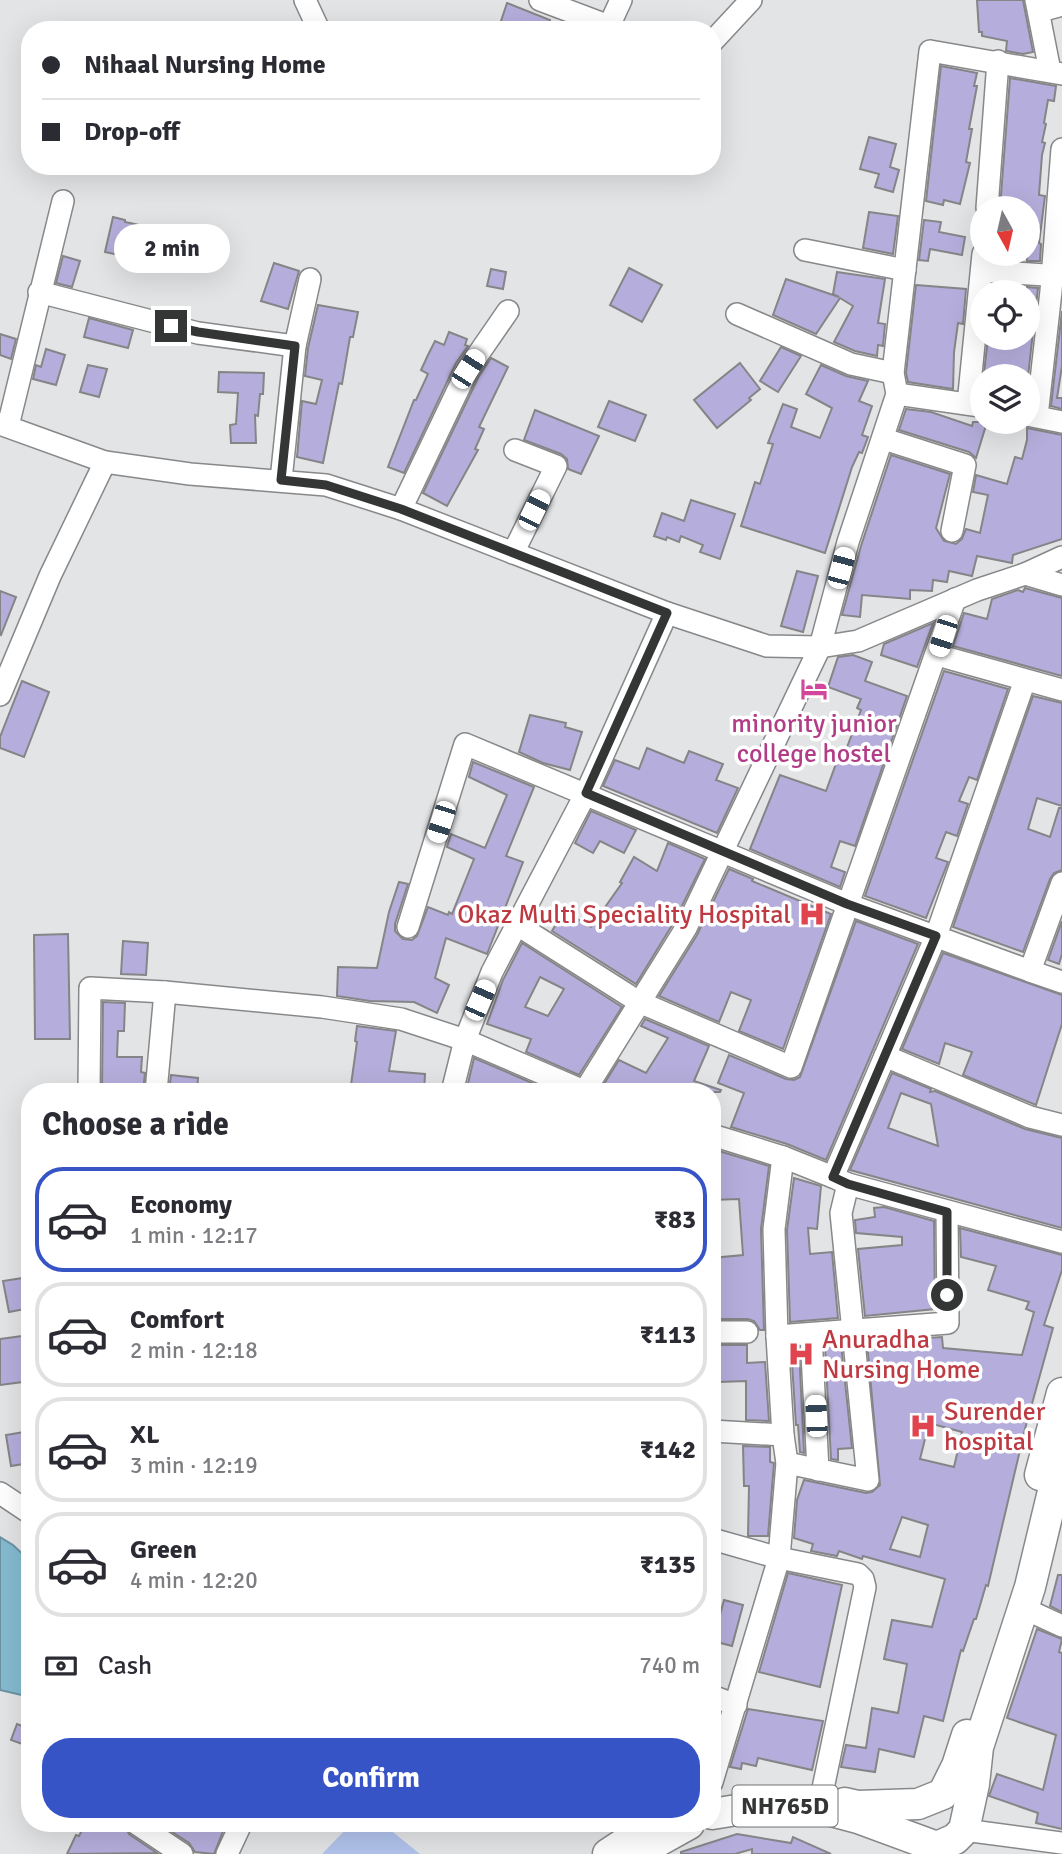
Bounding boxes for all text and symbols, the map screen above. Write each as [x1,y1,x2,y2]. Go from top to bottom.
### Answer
text: Nihaal Nursing Home [84,49,326,81]
text: Drop-off [84,116,180,148]
north arrow [970,196,1040,266]
map controls [970,196,1040,434]
callout: 2 min [113,224,229,274]
text: 2 min [144,234,200,263]
button: locate [970,280,1040,350]
route end [155,310,187,342]
car [448,346,489,392]
button: layers [970,364,1040,434]
car [516,487,553,533]
car [826,545,857,591]
car [927,613,960,659]
hotel icon: minority junior college hostel [799,674,829,704]
place label: minority junior college hostel [731,708,897,770]
car [425,799,458,845]
place label: Okaz Multi Speciality Hospital [457,899,791,931]
hospital icon: Okaz Multi Speciality Hospital [797,899,827,929]
car [462,977,499,1023]
text: Choose a ride [42,1105,229,1144]
icon: car [46,1188,109,1251]
text: Economy [130,1189,232,1221]
text: ₹83 [654,1204,696,1236]
text: 1 min · 12:17 [130,1221,258,1250]
route start [931,1279,963,1311]
icon: car [46,1303,109,1366]
text: Comfort [130,1304,224,1336]
text: ₹113 [640,1319,696,1351]
place label: Anuradha Nursing Home [822,1324,980,1386]
text: 2 min · 12:18 [130,1336,258,1365]
hospital icon: Anuradha Nursing Home [786,1339,816,1369]
car [805,1394,828,1438]
place label: Surender hospital [944,1396,1046,1458]
hospital icon: Surender hospital [908,1411,938,1441]
icon: car [46,1418,109,1481]
text: XL [130,1419,160,1451]
text: ₹142 [640,1434,696,1466]
text: 3 min · 12:19 [130,1451,258,1480]
icon: car [46,1533,109,1596]
text: Green [130,1534,197,1566]
text: ₹135 [640,1549,696,1581]
text: 4 min · 12:20 [130,1566,258,1595]
icon: cash [42,1647,80,1685]
text: Cash [98,1650,152,1682]
text: 740 m [639,1651,700,1680]
button: Confirm [42,1738,700,1818]
road number: NH765D [732,1786,838,1826]

